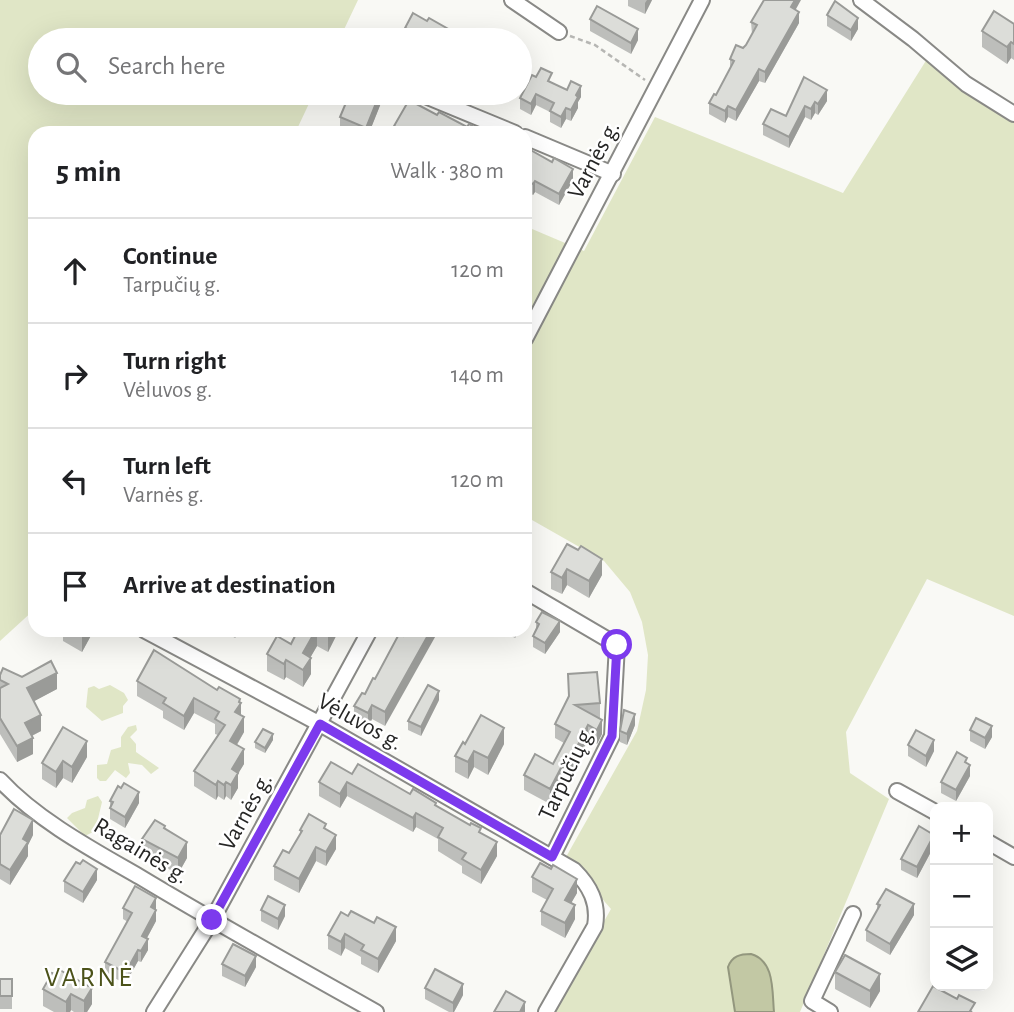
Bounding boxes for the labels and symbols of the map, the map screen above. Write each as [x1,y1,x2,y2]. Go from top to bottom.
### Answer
street label: Varnės g. [564,117,624,203]
route start [601,629,632,660]
street label: Vėluvos g. [313,689,407,755]
street label: Tarpučių g. [535,722,599,824]
street label: Varnės g. [215,769,277,855]
street label: Ragainės g. [90,814,192,888]
route end [196,904,227,935]
district label: VARNĖ [44,962,134,992]

